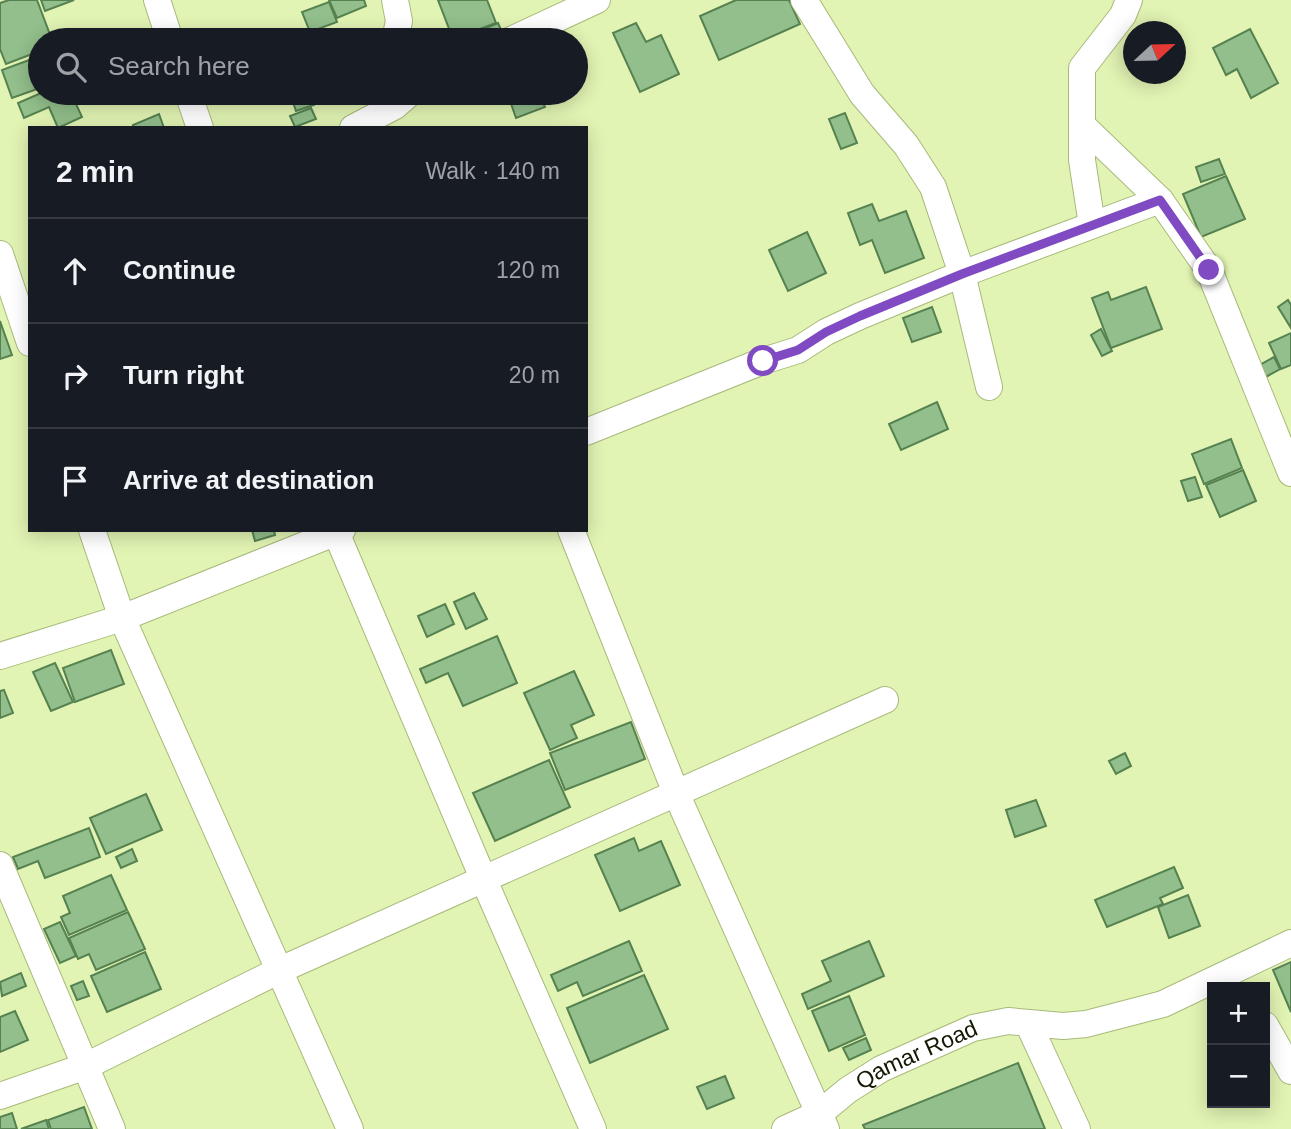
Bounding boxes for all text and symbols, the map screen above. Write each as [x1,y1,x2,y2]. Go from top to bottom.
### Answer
north arrow [1123,21,1186,84]
search box [28,28,588,105]
icon: search [52,48,90,86]
text: Search here [108,51,250,81]
text: 2 min [56,155,134,188]
text: Walk · 140 m [425,158,560,184]
icon: ahead [56,252,94,290]
route end [1193,254,1224,285]
text: Continue [123,255,236,285]
text: 120 m [496,257,560,283]
route start [747,345,778,376]
icon: right [56,357,94,395]
text: Turn right [123,360,244,390]
text: 20 m [509,362,560,388]
icon: arrive [56,462,94,500]
text: Arrive at destination [123,465,374,495]
map controls [1207,982,1270,1108]
button: + [1207,982,1270,1045]
street label: Qamar Road [851,1015,981,1095]
button: − [1207,1045,1270,1108]

